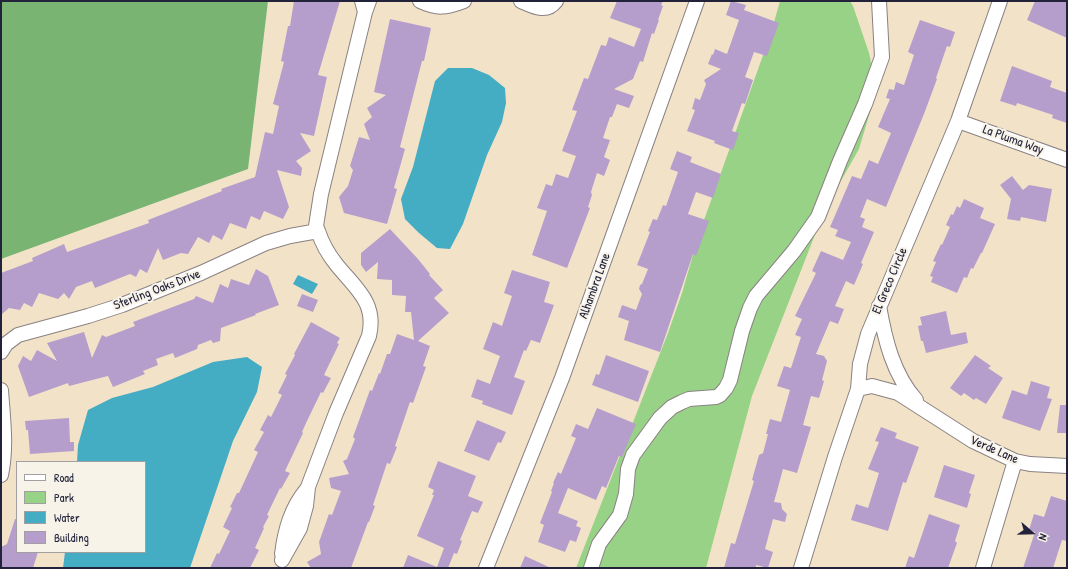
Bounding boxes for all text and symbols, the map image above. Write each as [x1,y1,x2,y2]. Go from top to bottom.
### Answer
street label: La Pluma Way [981,122,1045,158]
street label: El Greco Circle [869,245,911,317]
street label: Alhambra Lane [576,251,614,321]
street label: Sterling Oaks Drive [111,266,203,314]
street label: Verde Lane [967,432,1021,468]
legend [16,461,146,553]
text: Road [54,469,74,486]
text: Park [54,489,74,506]
text: Water [54,509,80,526]
north arrow [1012,513,1052,553]
text: Building [54,529,89,546]
text: N [1036,532,1051,542]

